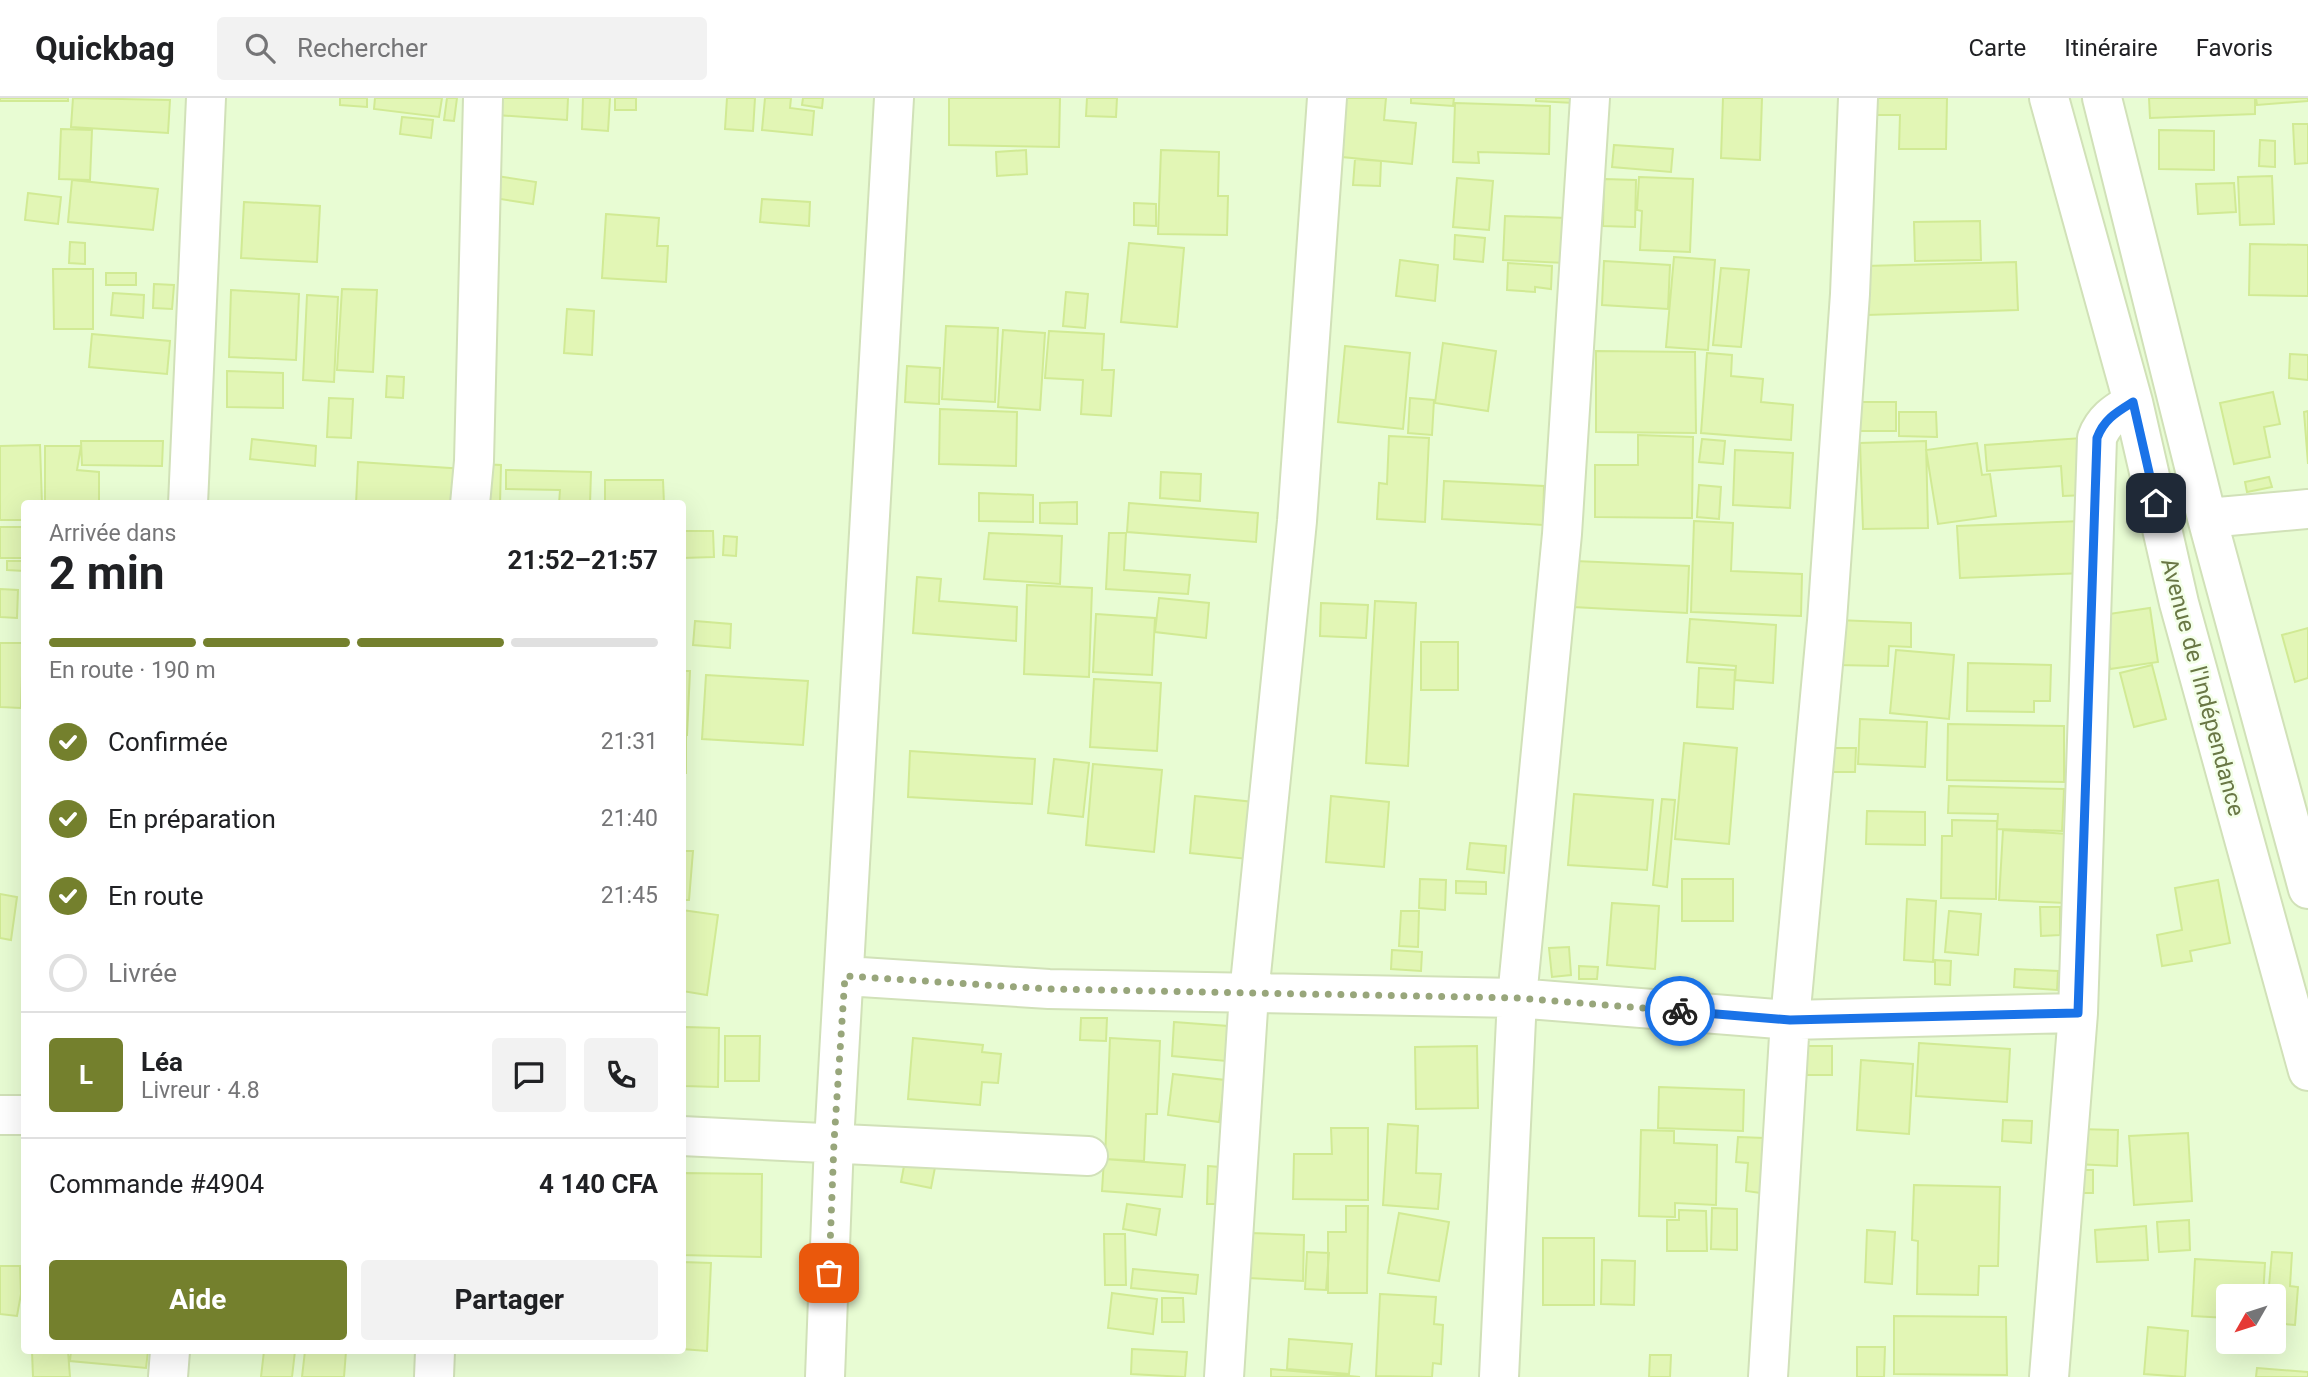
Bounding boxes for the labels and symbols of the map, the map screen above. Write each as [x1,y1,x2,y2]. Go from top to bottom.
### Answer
pin [2126,473,2186,533]
street label: Avenue de l'Indépendance [2155,555,2250,819]
courier [1645,976,1715,1046]
pin [799,1243,859,1303]
north arrow [2216,1284,2286,1354]

